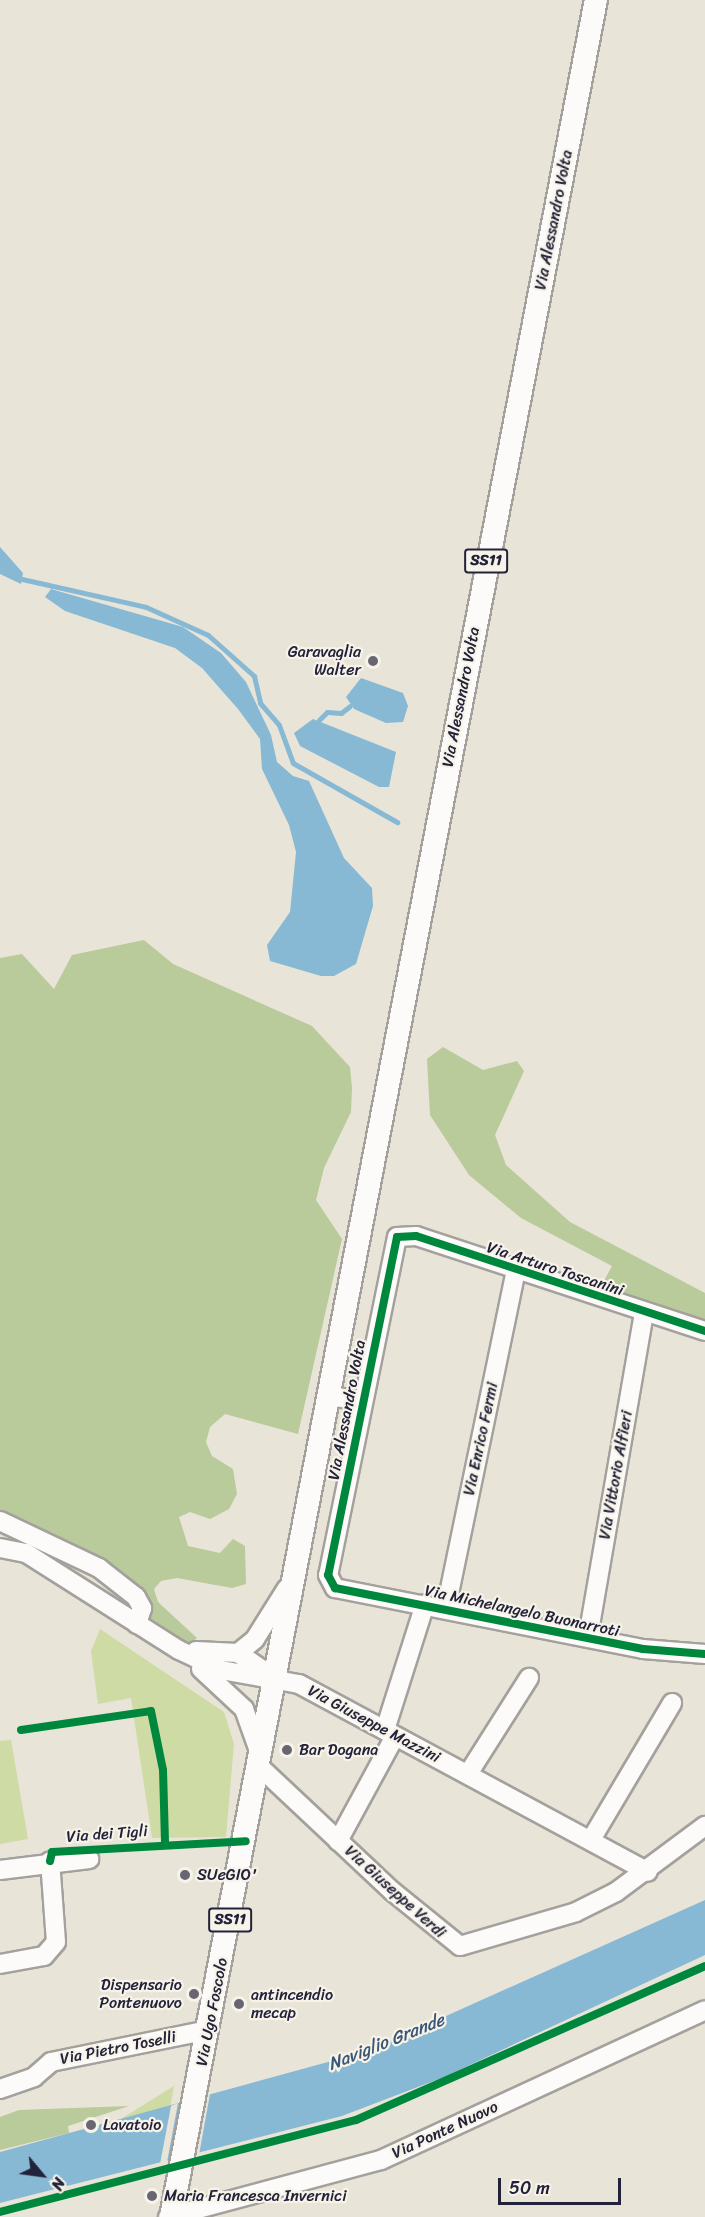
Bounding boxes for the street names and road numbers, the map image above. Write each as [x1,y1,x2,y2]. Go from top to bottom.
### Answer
street label: Via Alessandro Volta [531,148,577,292]
road number: SS11 [464,549,508,573]
street label: Via Alessandro Volta [438,625,484,769]
street label: Via Arturo Toscanini [484,1238,626,1300]
street label: Via Alessandro Volta [324,1338,370,1482]
street label: Via Enrico Fermi [460,1381,502,1497]
street label: Via Vittorio Alfieri [595,1409,637,1541]
street label: Via Michelangelo Buonarroti [423,1581,621,1641]
street label: Via Giuseppe Mazzini [304,1681,444,1767]
street label: Via dei Tigli [66,1822,148,1846]
street label: Via Giuseppe Verdi [341,1842,449,1942]
road number: SS11 [208,1908,252,1932]
street label: Via Ugo Foscolo [192,1956,232,2068]
street label: Via Pietro Toselli [58,2027,178,2069]
street label: Via Ponte Nuovo [389,2097,501,2163]

